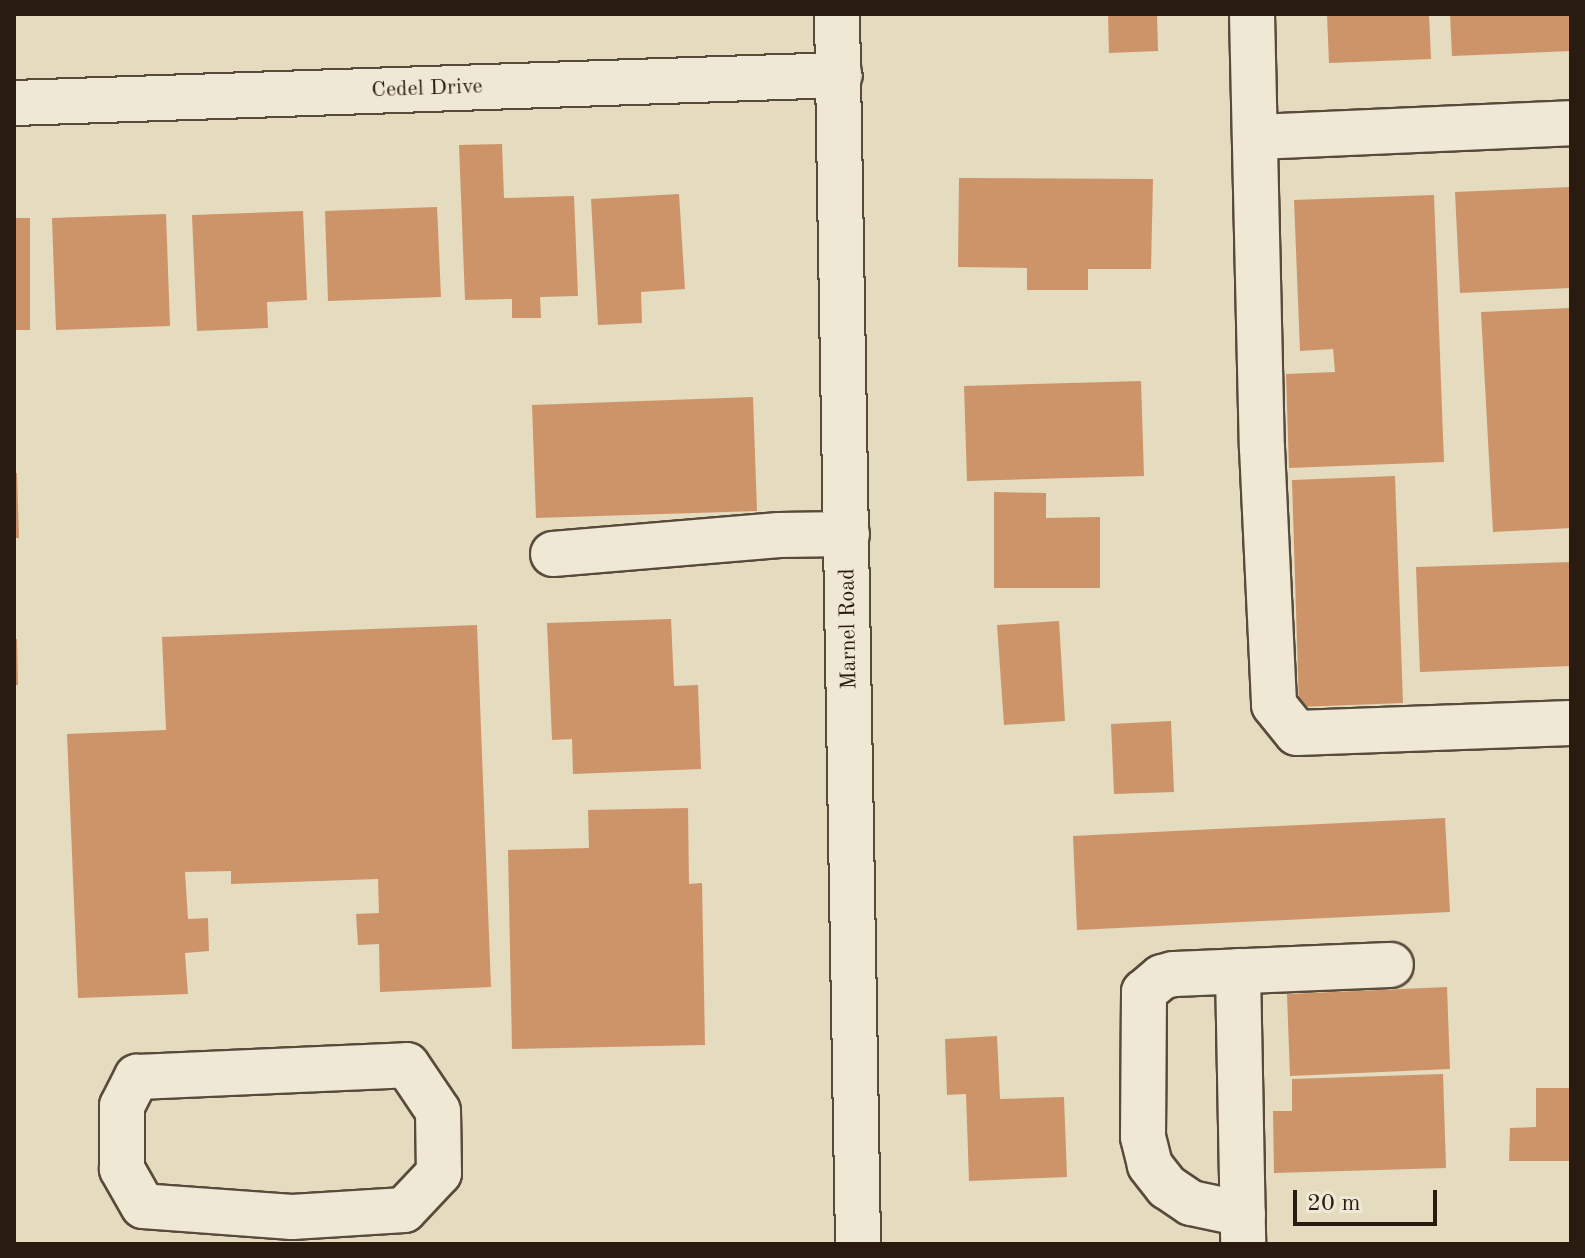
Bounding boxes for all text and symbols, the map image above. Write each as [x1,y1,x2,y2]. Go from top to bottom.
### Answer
street label: Cedel Drive [371,74,483,104]
street label: Marnel Road [835,568,863,690]
scale bar [1297,1174,1441,1224]
text: 20 m [1307,1192,1361,1216]

